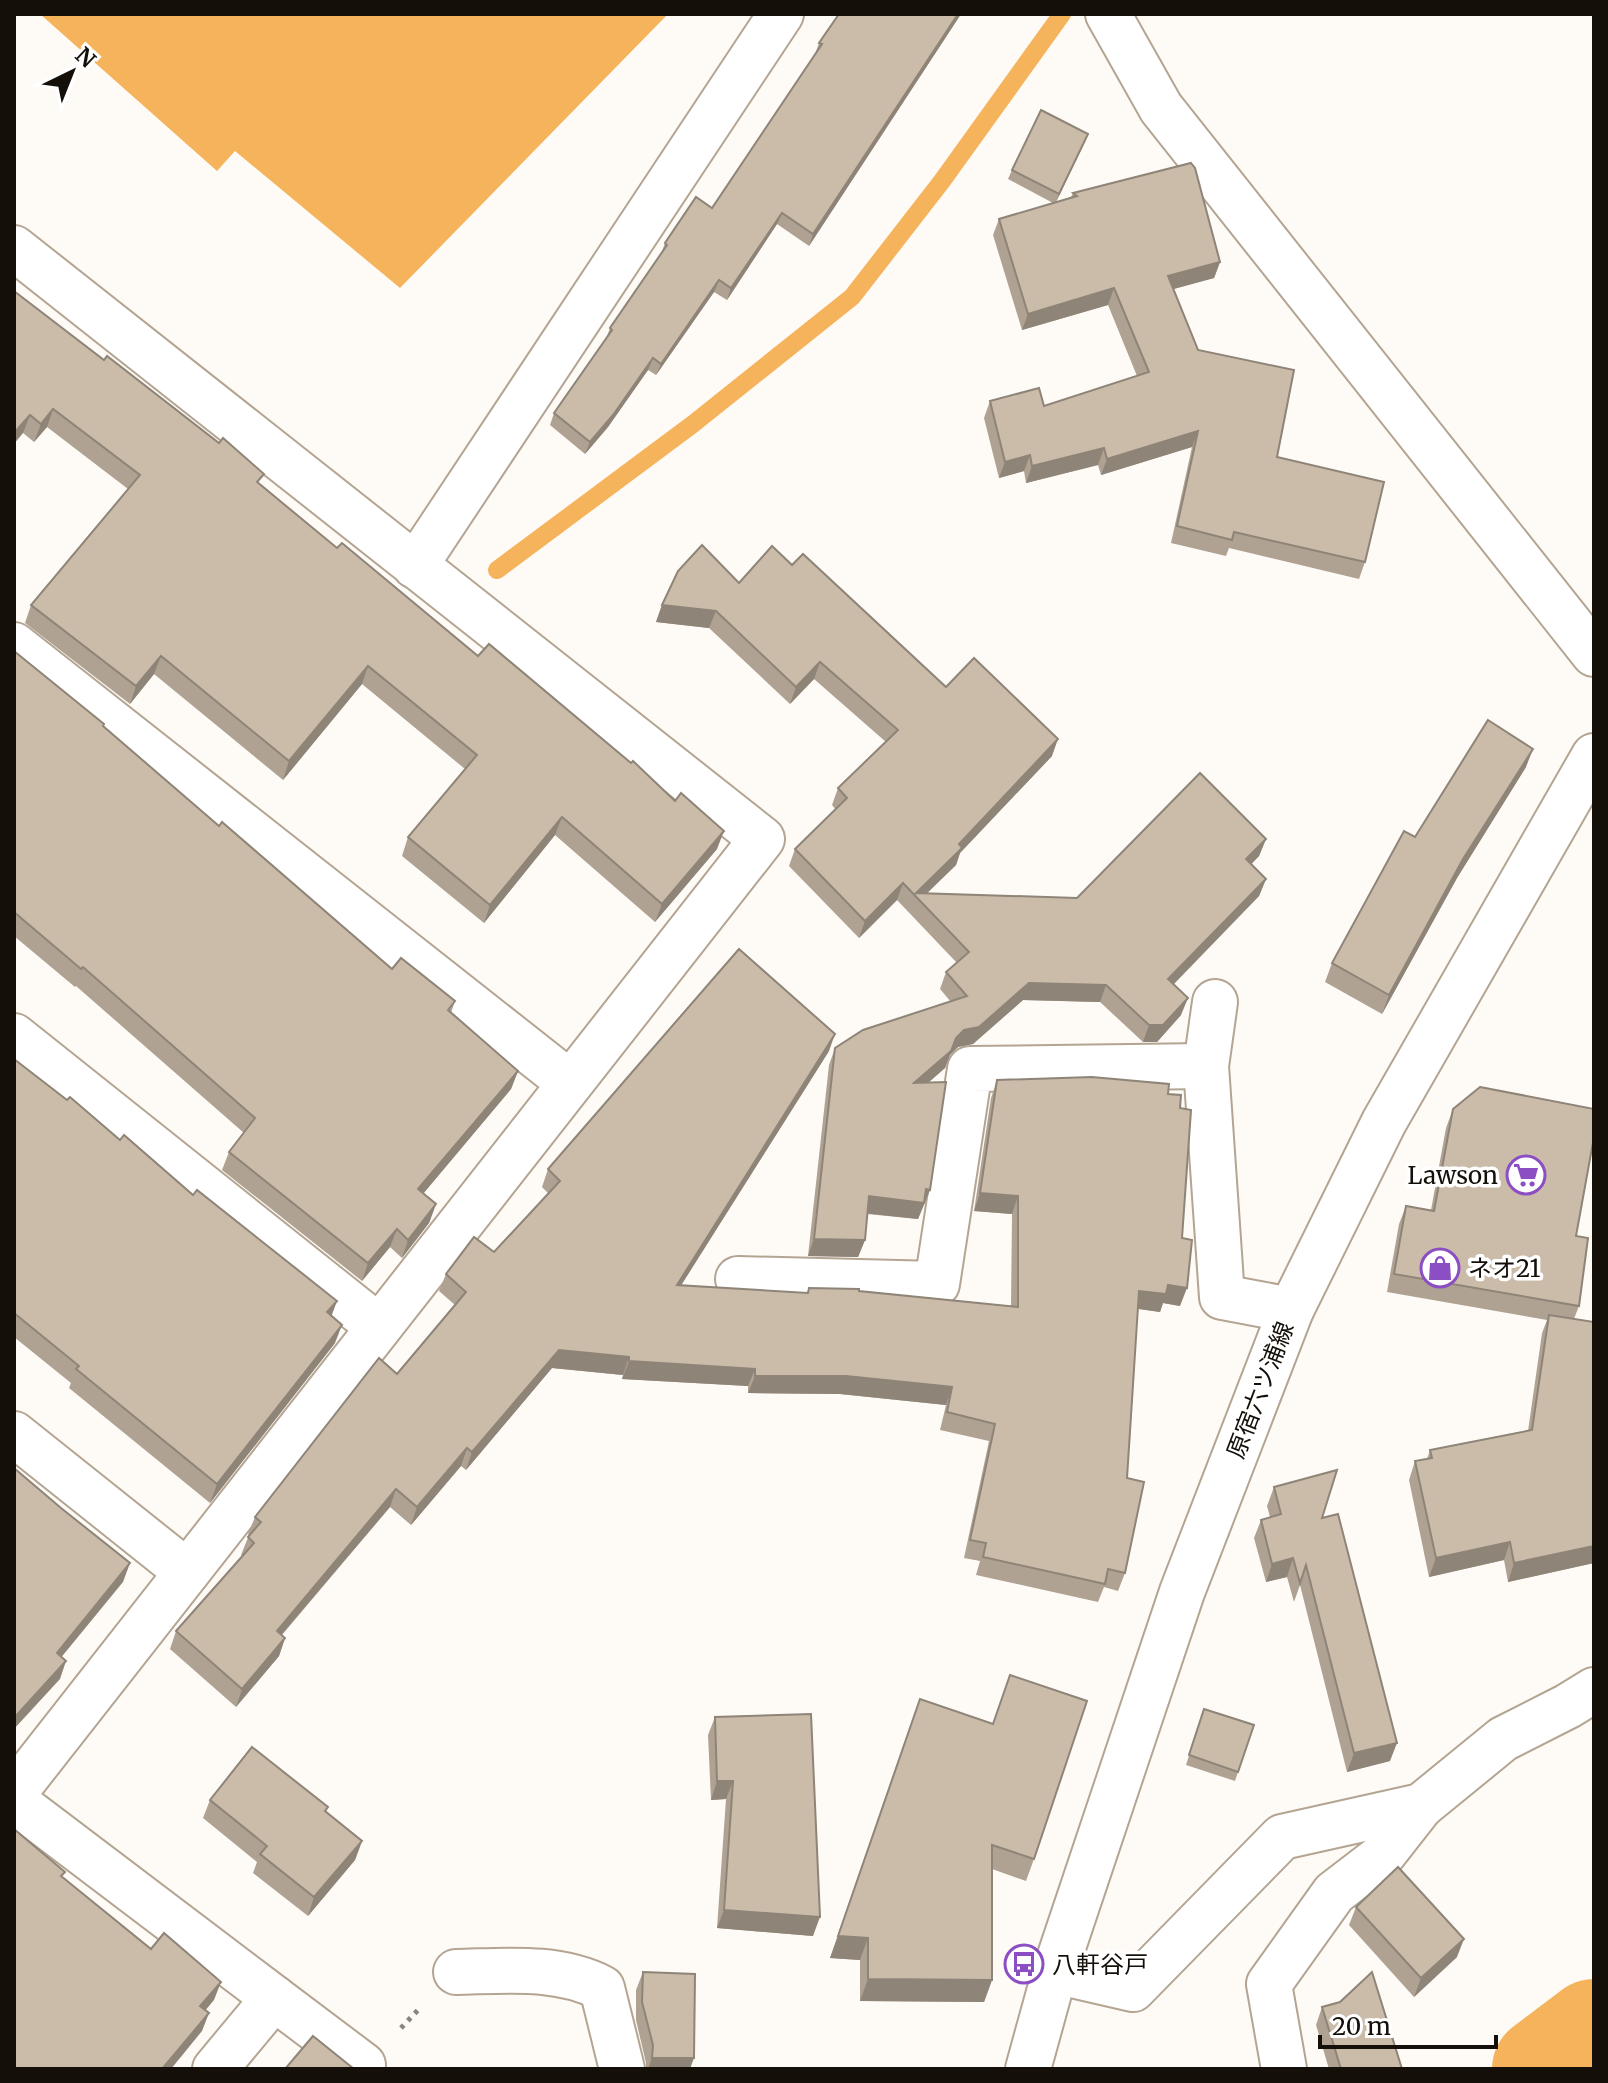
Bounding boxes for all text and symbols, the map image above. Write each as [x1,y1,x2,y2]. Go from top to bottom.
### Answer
north arrow [32,32,112,112]
text: N [70,41,102,74]
supermarket icon: Lawson [1505,1154,1547,1196]
place label: Lawson [1408,1160,1498,1191]
shop icon: ネオ21 [1419,1247,1461,1289]
place label: ネオ21 [1468,1253,1540,1284]
street label: 原宿六ツ浦線 [1220,1317,1300,1463]
bus stop icon: 八軒谷戸 [1003,1943,1045,1985]
place label: 八軒谷戸 [1052,1949,1148,1980]
scale bar [1320,1999,1496,2049]
text: 20 m [1332,2011,1391,2042]

